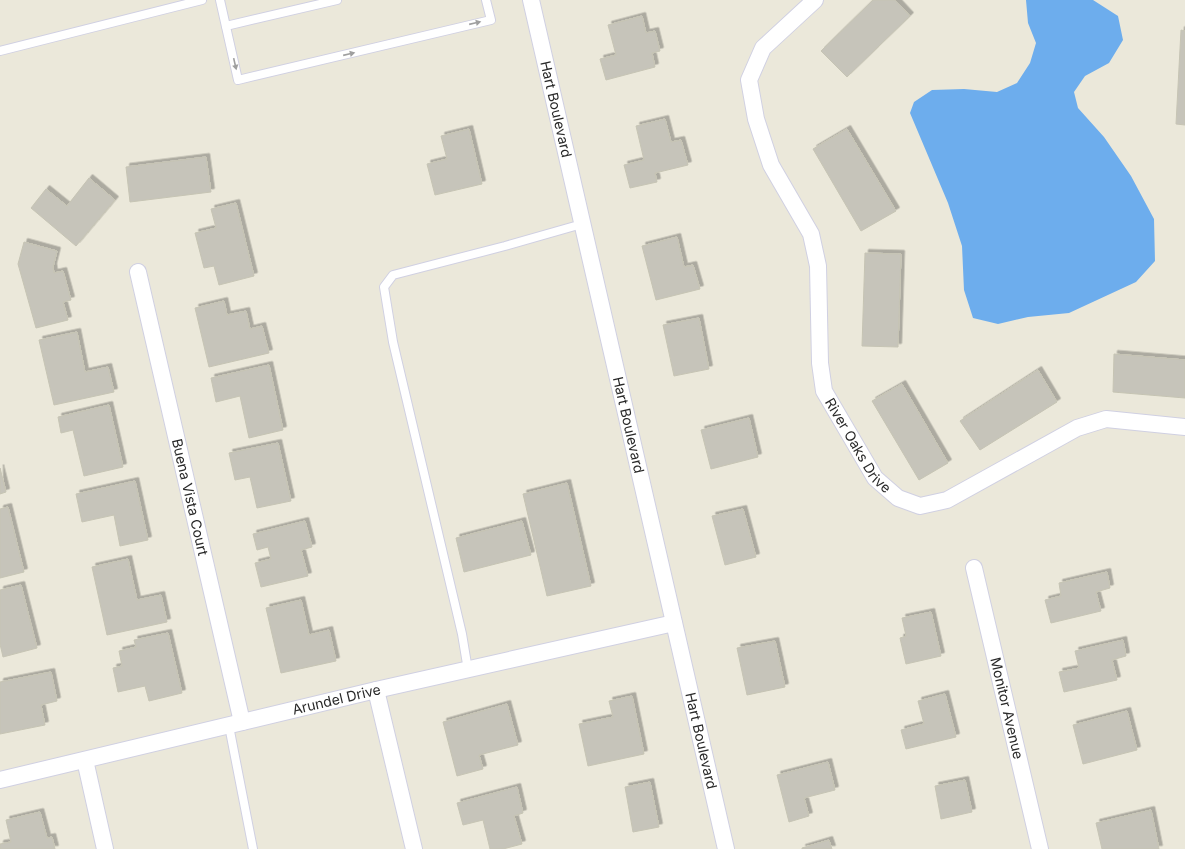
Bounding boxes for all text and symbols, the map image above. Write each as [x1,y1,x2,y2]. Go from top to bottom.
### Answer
one-way arrow [469,20,482,26]
one-way arrow [343,50,355,56]
one-way arrow [232,58,238,70]
street label: Hart Boulevard [537,59,576,159]
street label: Hart Boulevard [610,375,648,475]
street label: River Oaks Drive [822,395,895,496]
street label: Buena Vista Court [169,437,212,558]
street label: Monitor Avenue [987,655,1028,761]
street label: Arundel Drive [290,680,382,718]
street label: Hart Boulevard [682,691,721,791]

